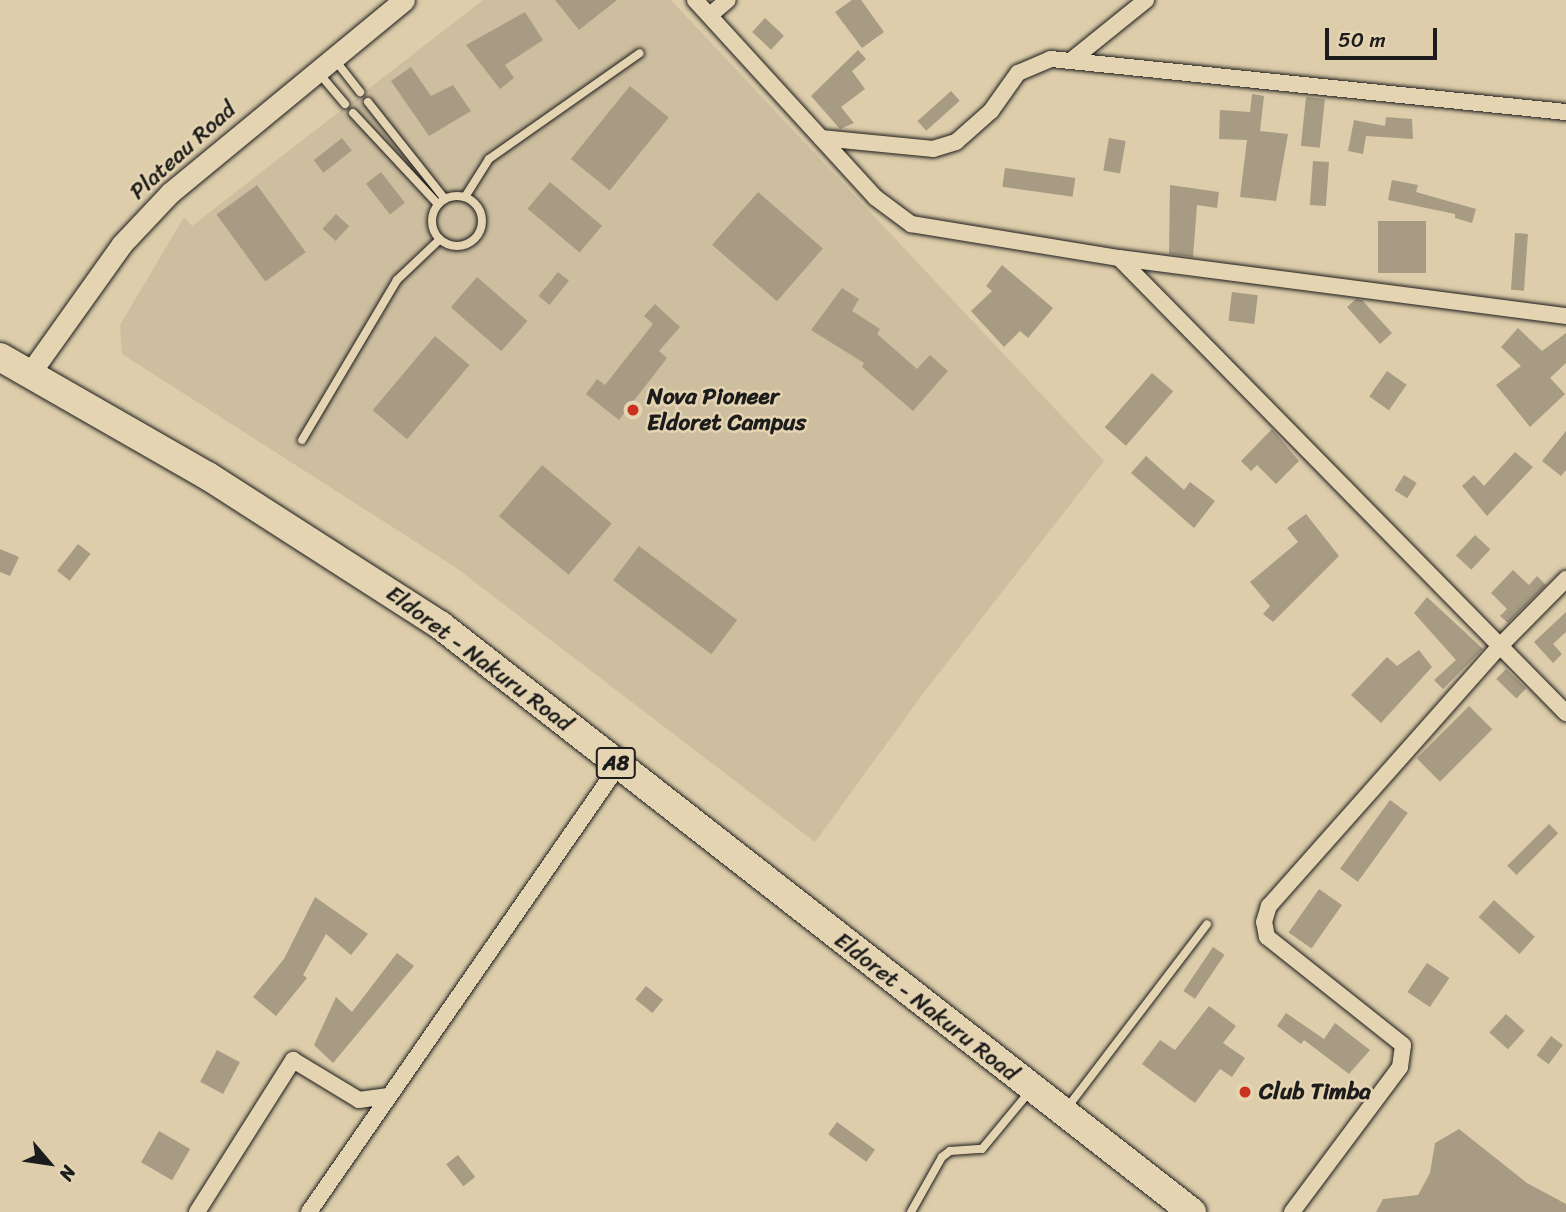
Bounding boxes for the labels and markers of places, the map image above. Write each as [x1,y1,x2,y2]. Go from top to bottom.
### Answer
place label: Nova Pioneer Eldoret Campus [647,383,805,437]
marker: Nova Pioneer Eldoret Campus [625,402,641,418]
place label: Club Timba [1259,1078,1371,1106]
marker: Club Timba [1237,1084,1253,1100]

